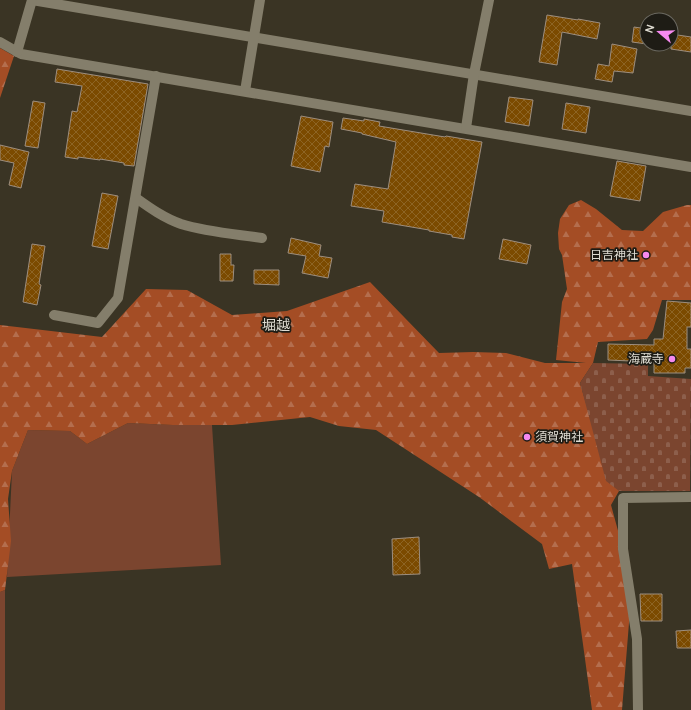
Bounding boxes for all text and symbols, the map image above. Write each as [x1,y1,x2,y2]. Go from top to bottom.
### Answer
north arrow [639,12,679,52]
text: N [642,23,657,35]
place label: 日吉神社 [590,247,638,263]
marker: 日吉神社 [641,250,651,260]
district label: 堀越 [262,316,290,334]
place label: 海蔵寺 [628,351,664,367]
marker: 海蔵寺 [667,354,677,364]
place label: 須賀神社 [535,429,583,445]
marker: 須賀神社 [522,432,532,442]

